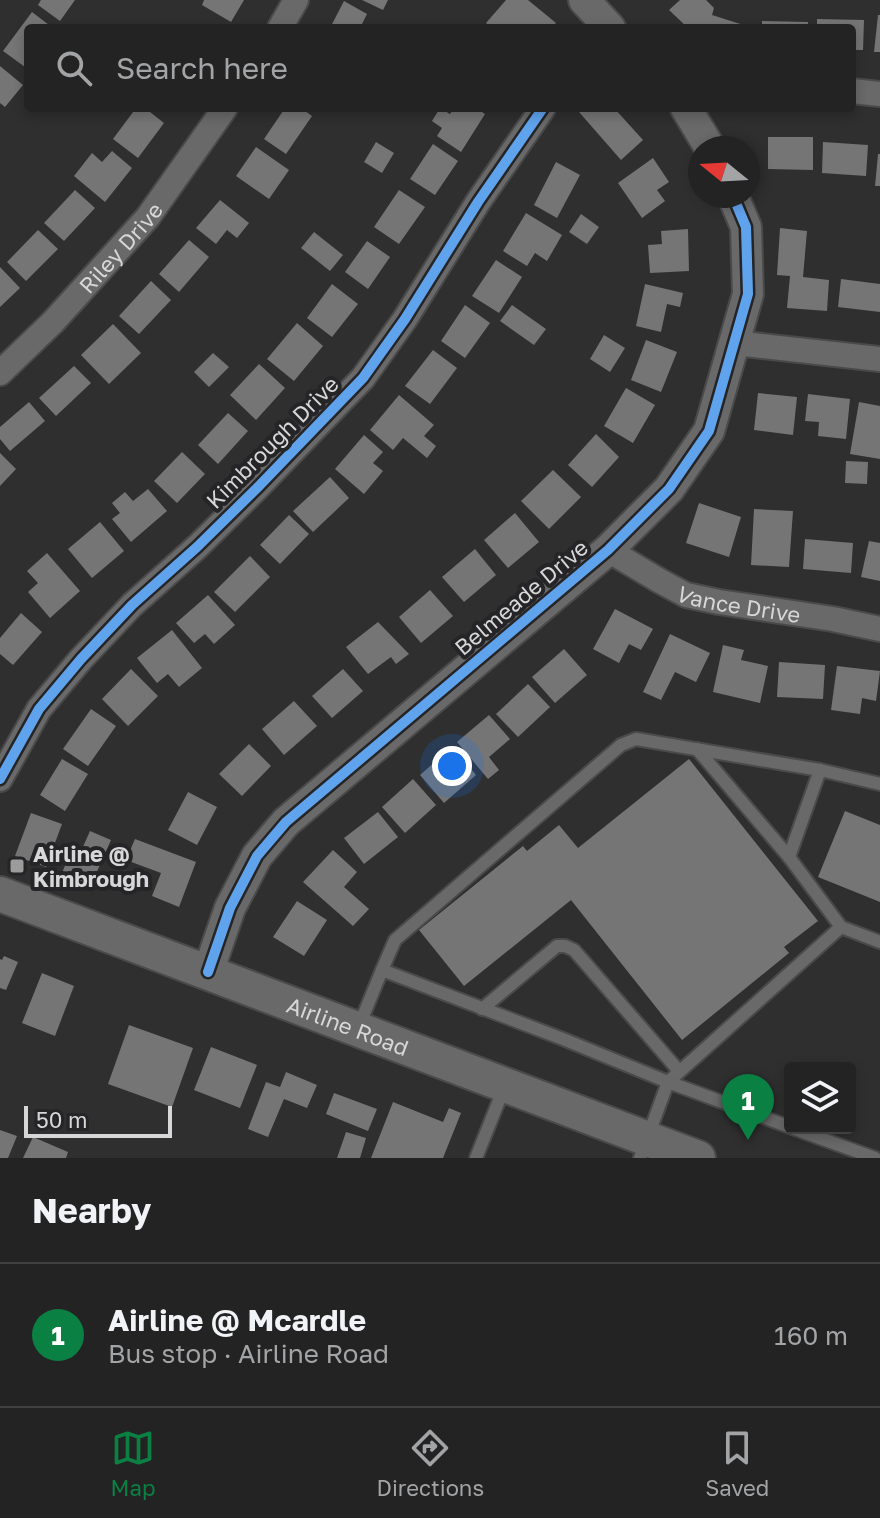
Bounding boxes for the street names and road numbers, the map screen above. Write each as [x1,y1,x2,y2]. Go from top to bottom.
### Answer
street label: Riley Drive [73,197,168,298]
street label: Kimbrough Drive [200,370,344,514]
street label: Belmeade Drive [449,533,593,661]
street label: Vance Drive [672,579,802,627]
street label: Airline Road [283,990,413,1061]

